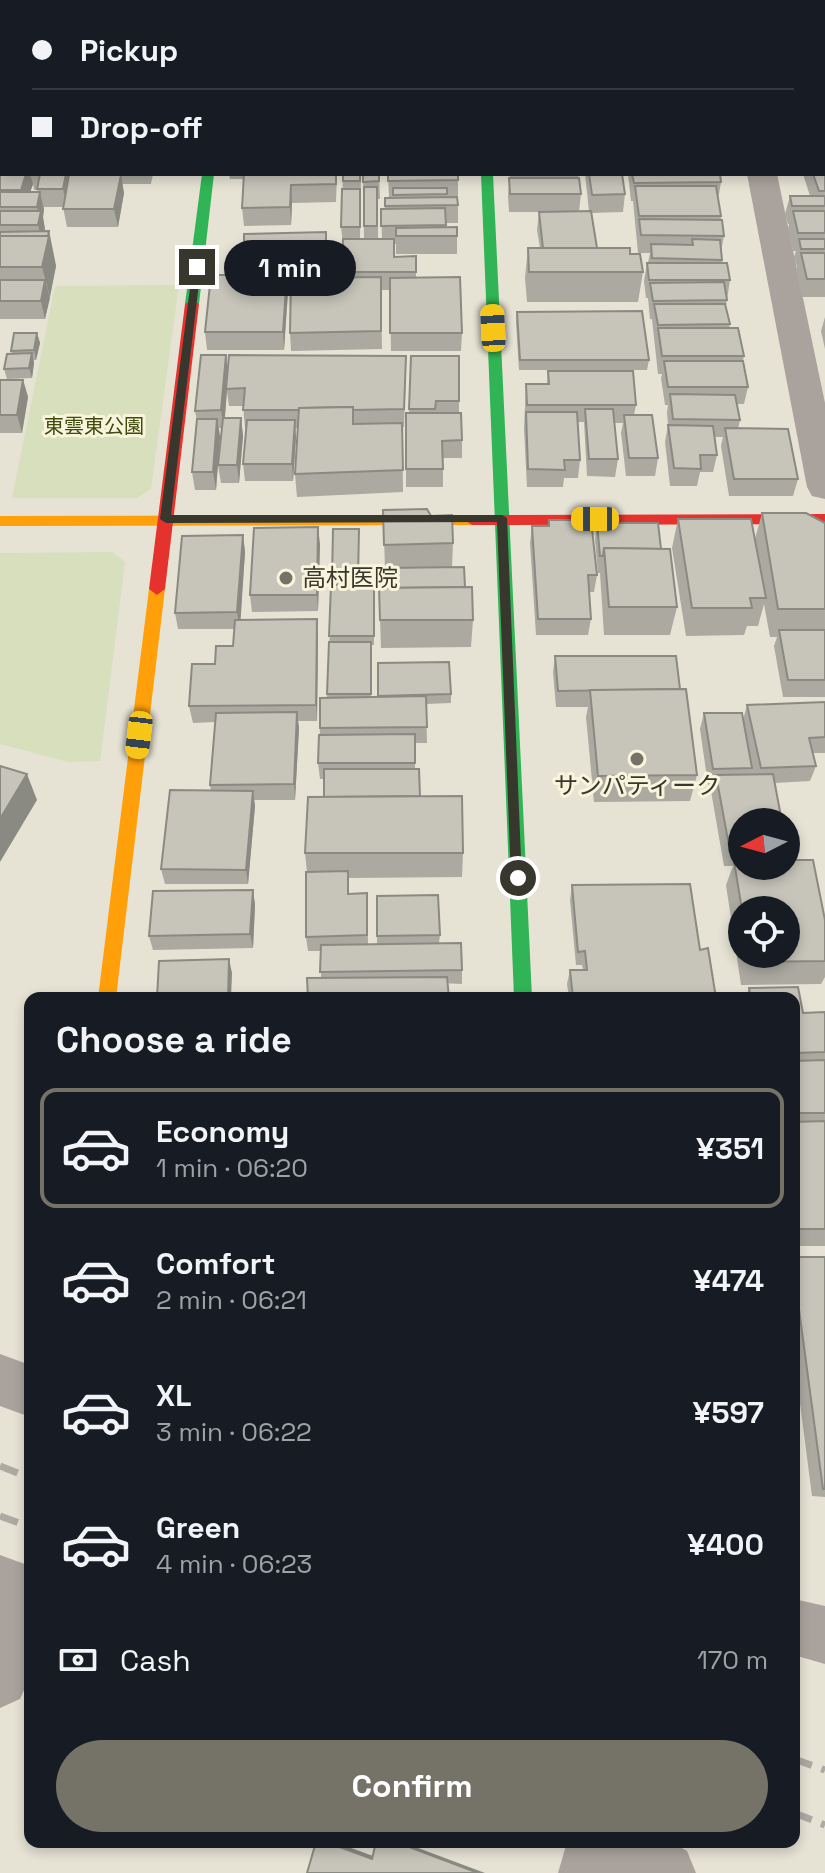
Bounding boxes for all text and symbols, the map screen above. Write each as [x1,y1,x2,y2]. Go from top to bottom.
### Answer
text: Pickup [80,31,178,70]
text: Drop-off [80,108,203,147]
callout: 1 min [225,239,357,295]
route end [179,249,215,285]
text: 1 min [258,251,322,285]
car [480,303,506,353]
park label: 東雲東公園 [44,413,144,439]
car [571,507,619,531]
place label: 高村医院 [302,562,398,593]
marker: 高村医院 [277,569,295,587]
car [124,710,154,760]
marker: サンパティーク [628,750,646,768]
place label: サンパティーク [554,770,720,801]
north arrow [728,808,800,880]
map controls [728,808,800,968]
route start [500,860,536,896]
button: locate [728,896,800,968]
text: Choose a ride [56,1017,292,1063]
icon: car [60,1112,132,1184]
text: Economy [156,1112,289,1151]
text: ¥351 [696,1129,764,1168]
text: 1 min · 06:20 [156,1151,308,1185]
icon: car [60,1244,132,1316]
text: Comfort [156,1244,275,1283]
text: ¥474 [693,1261,764,1300]
text: 2 min · 06:21 [156,1283,307,1317]
icon: car [60,1376,132,1448]
text: XL [156,1376,192,1415]
text: ¥597 [693,1393,764,1432]
text: 3 min · 06:22 [156,1415,312,1449]
icon: car [60,1508,132,1580]
text: Green [156,1508,240,1547]
text: ¥400 [687,1525,764,1564]
text: 4 min · 06:23 [156,1547,312,1581]
icon: cash [56,1638,100,1682]
text: Cash [120,1641,191,1680]
text: 170 m [697,1643,768,1677]
button: Confirm [56,1740,768,1832]

